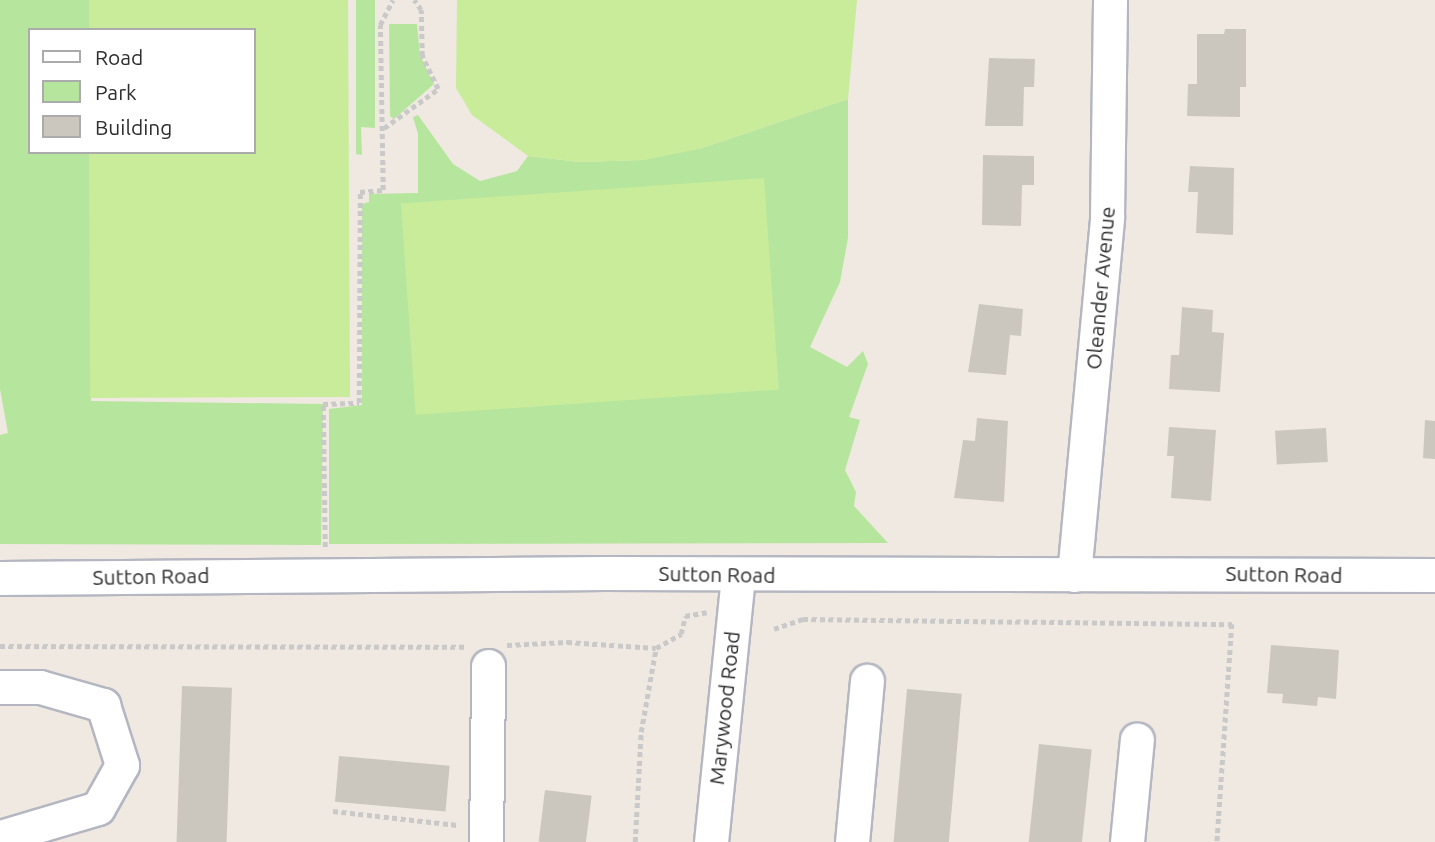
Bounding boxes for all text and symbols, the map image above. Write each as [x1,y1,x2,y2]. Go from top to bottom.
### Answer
legend [28,28,256,154]
text: Road [95,45,143,69]
text: Park [95,80,137,104]
text: Building [95,115,172,139]
street label: Oleander Avenue [1080,205,1120,371]
street label: Sutton Road [658,560,776,588]
street label: Sutton Road [1225,560,1343,588]
street label: Sutton Road [92,562,210,590]
street label: Marywood Road [703,630,745,786]

